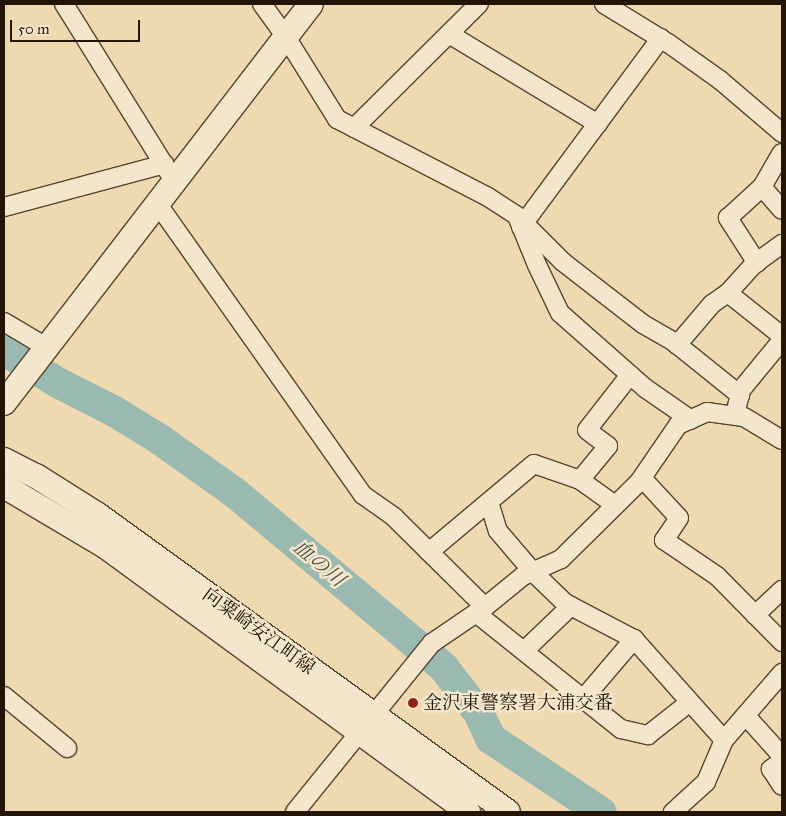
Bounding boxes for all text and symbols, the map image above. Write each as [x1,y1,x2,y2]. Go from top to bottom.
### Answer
scale bar [12,10,142,42]
text: 50 m [18,20,50,38]
water label: 血の川 [288,535,350,591]
street label: 向粟崎安江町線 [198,583,320,679]
place label: 金沢東警察署大浦交番 [423,692,613,714]
marker: 金沢東警察署大浦交番 [407,697,419,709]

